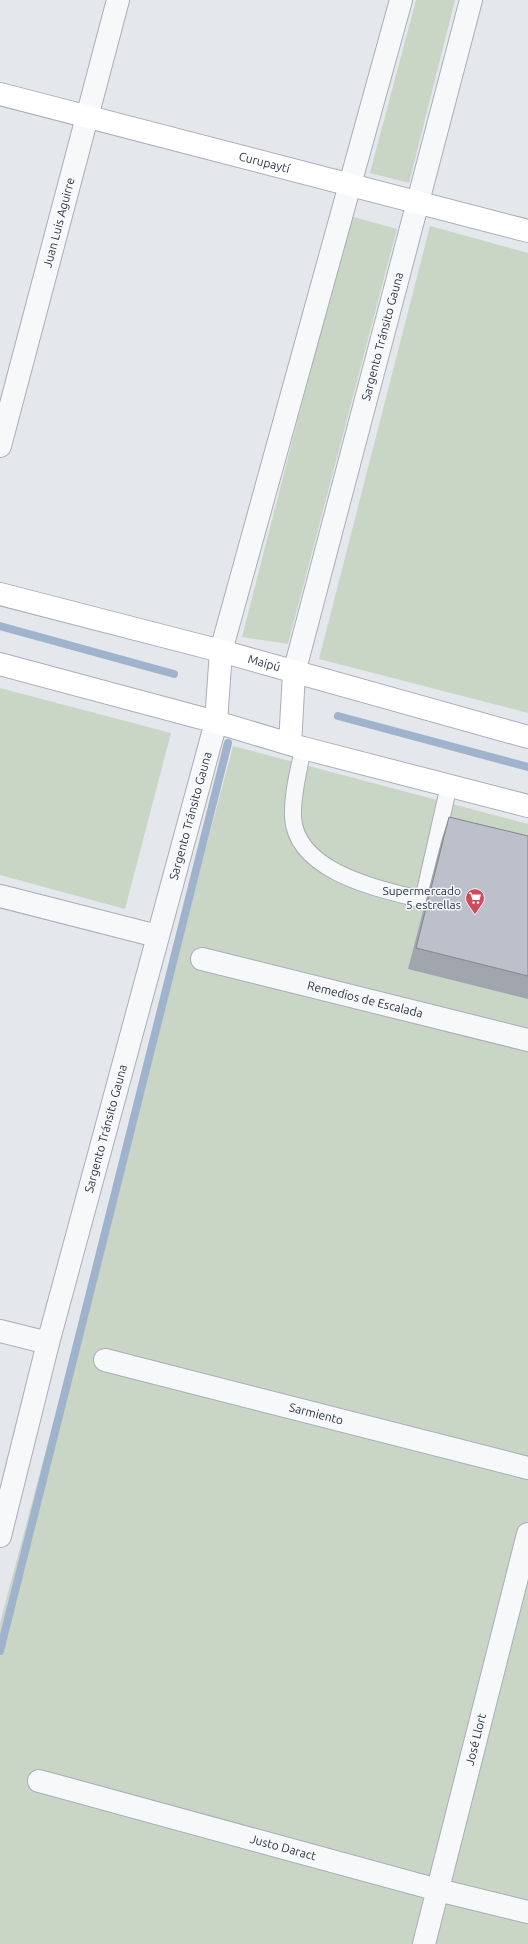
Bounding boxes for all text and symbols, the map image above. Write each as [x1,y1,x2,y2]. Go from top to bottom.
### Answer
street label: Curupaytí [238,149,292,175]
street label: Juan Luis Aguirre [40,176,77,269]
street label: Sargento Tránsito Gauna [359,271,405,402]
street label: Maipú [246,652,282,673]
street label: Sargento Tránsito Gauna [167,750,214,881]
place label: Supermercado 5 estrellas [382,884,461,911]
supermarket icon: Supermercado 5 estrellas [464,887,486,915]
street label: Remedios de Escalada [306,978,424,1020]
street label: Sargento Tránsito Gauna [82,1063,129,1194]
street label: Sarmiento [288,1400,345,1427]
street label: José Llort [463,1712,488,1767]
street label: Justo Daract [249,1832,318,1863]

